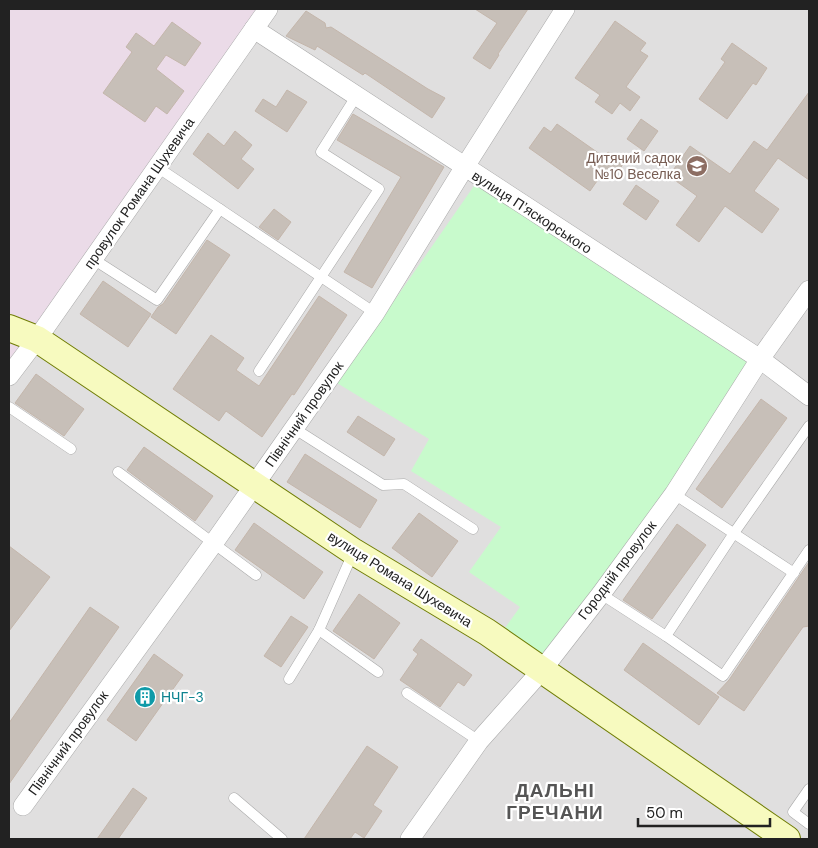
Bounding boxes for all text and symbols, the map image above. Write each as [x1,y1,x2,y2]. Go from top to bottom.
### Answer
street label: провулок Романа Шухевича [80,114,198,272]
place label: Дитячий садок №10 Веселка [586,149,682,183]
school or university icon: Дитячий садок №10 Веселка [685,154,709,178]
street label: вулиця Пʼяскорського [469,166,596,258]
street label: Північний провулок [261,357,348,470]
street label: Городній провулок [574,516,661,623]
street label: вулиця Романа Шухевича [324,527,476,631]
building icon: НЧГ-3 [133,685,157,709]
street label: Північний провулок [24,686,113,799]
place label: НЧГ-3 [161,688,204,706]
district label: ДАЛЬНІ ГРЕЧАНИ [506,778,604,825]
scale bar [638,796,770,828]
text: 50 m [646,803,683,823]

